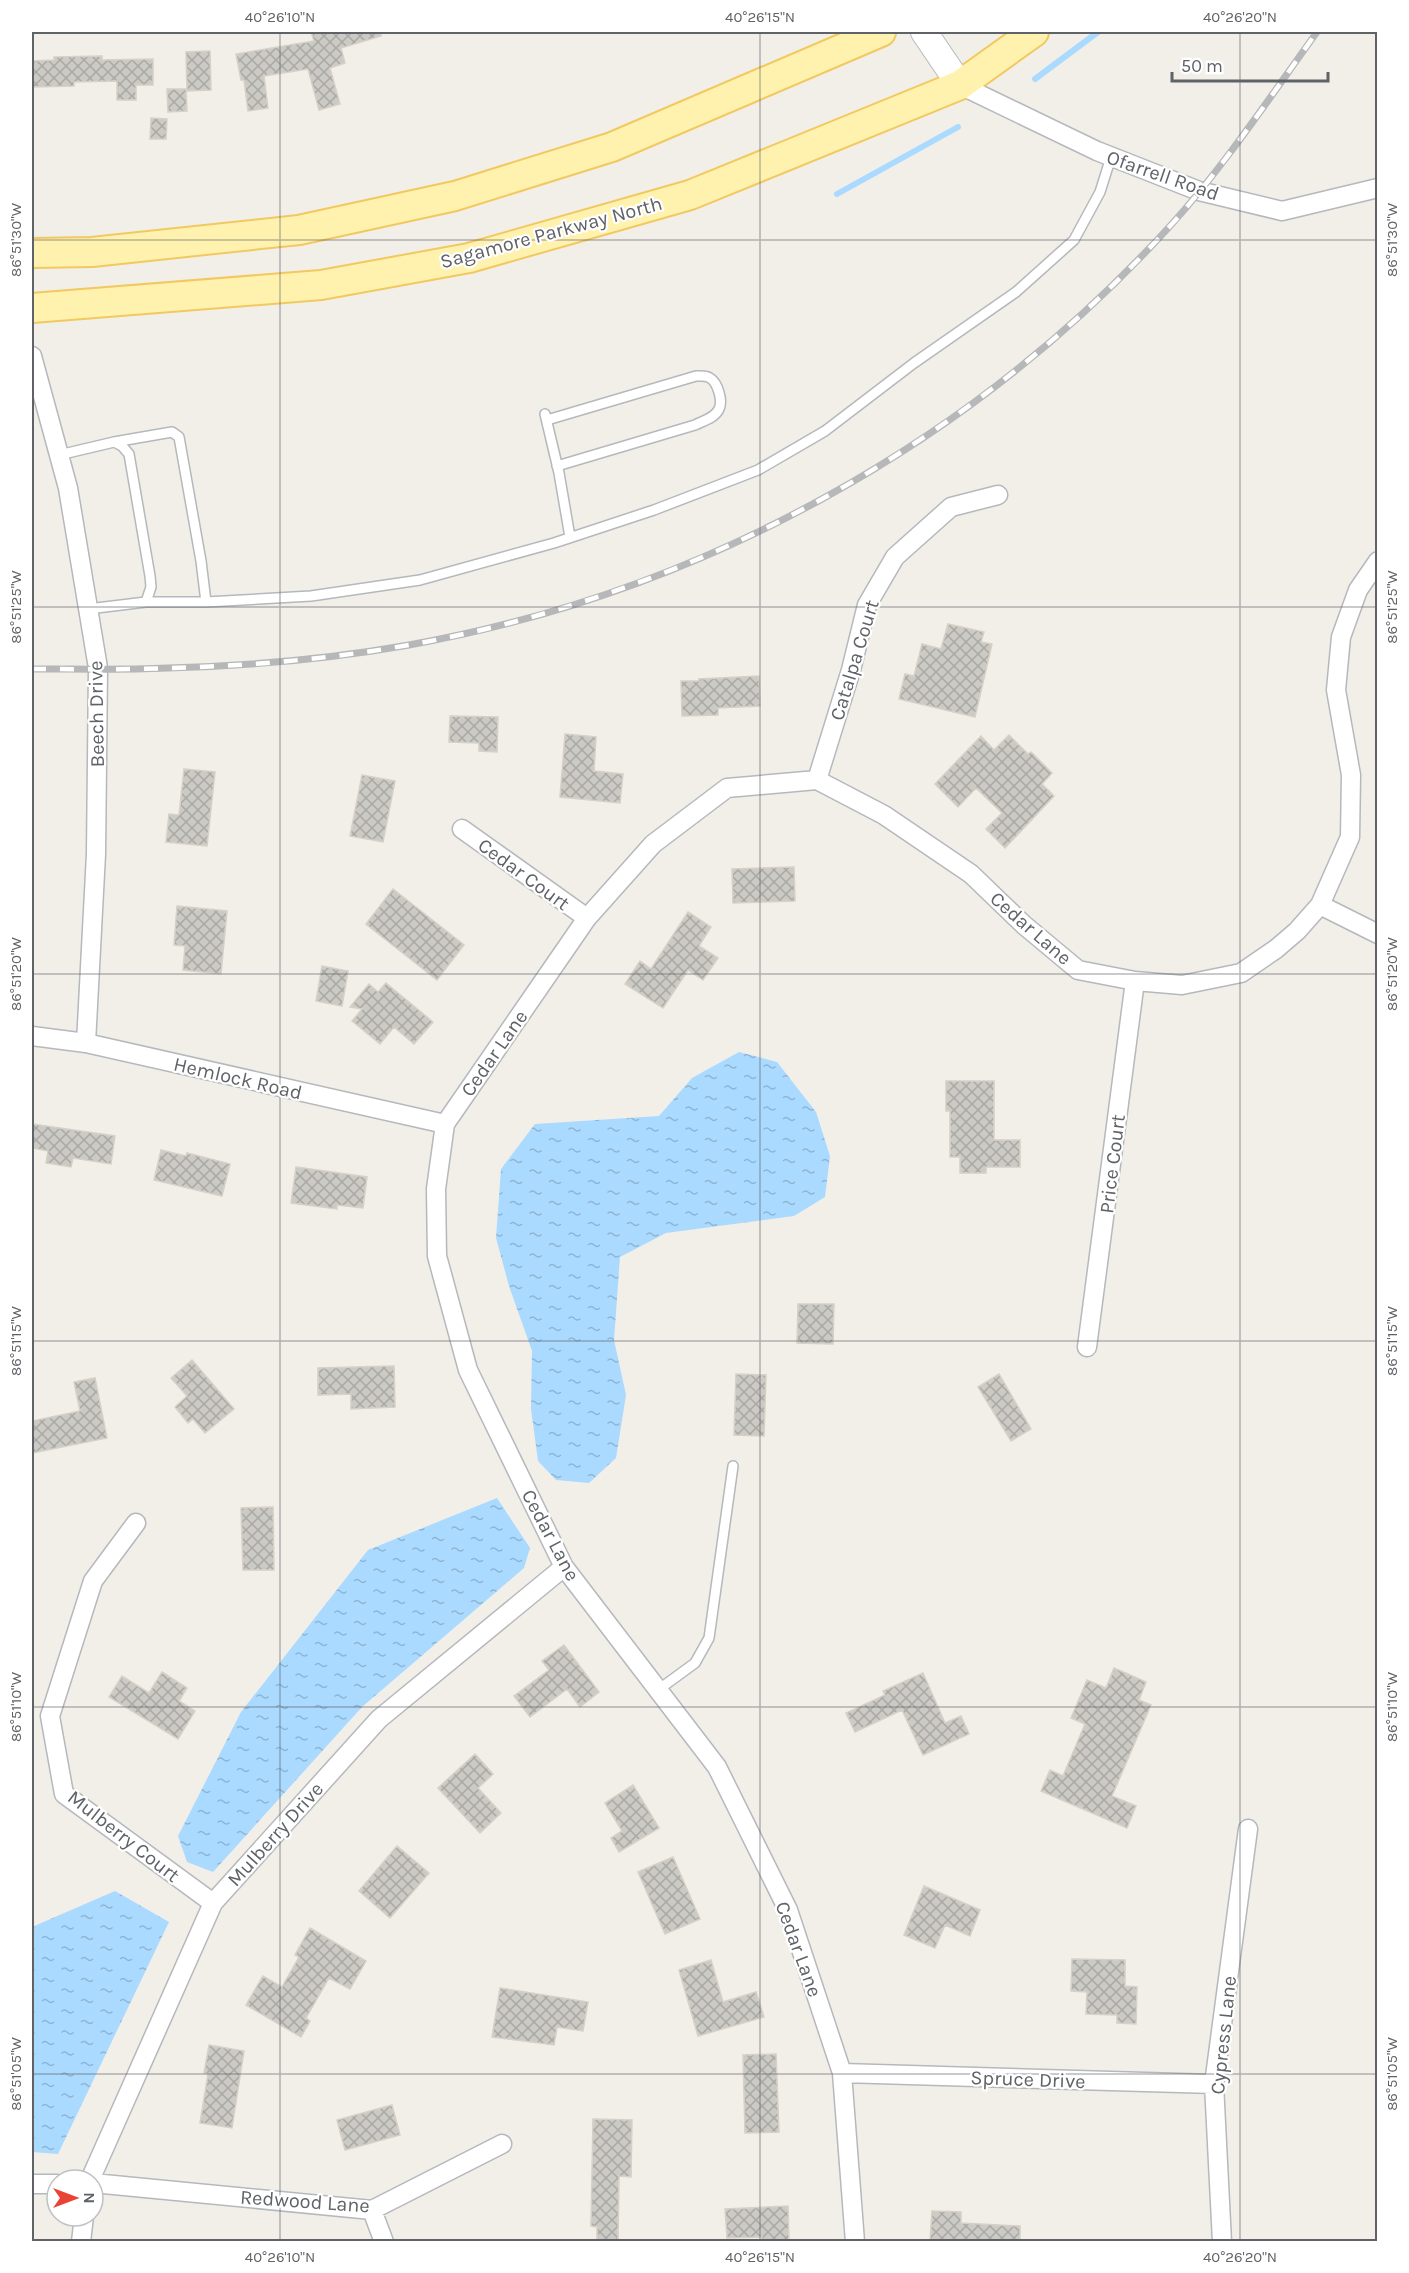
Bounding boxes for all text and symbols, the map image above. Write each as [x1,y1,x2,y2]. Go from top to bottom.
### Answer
text: 40°26'10"N [245,8,315,26]
text: 40°26'15"N [725,8,795,26]
text: 40°26'20"N [1203,8,1277,26]
scale bar [1172,45,1328,83]
text: 50 m [1181,55,1223,77]
street label: Ofarrell Road [1104,145,1222,205]
street label: Sagamore Parkway North [438,192,665,273]
text: 86°51'30"W [7,202,25,277]
text: 86°51'30"W [1383,202,1401,277]
text: 86°51'25"W [7,570,25,644]
text: 86°51'25"W [1383,570,1401,644]
street label: Catalpa Court [825,597,884,723]
street label: Beech Drive [84,660,109,768]
street label: Cedar Court [473,834,574,916]
street label: Cedar Lane [985,887,1076,970]
text: 86°51'20"W [7,936,25,1011]
text: 86°51'20"W [1383,936,1401,1011]
street label: Cedar Lane [456,1006,533,1101]
street label: Hemlock Road [171,1053,304,1104]
street label: Price Court [1095,1113,1130,1215]
text: 86°51'15"W [7,1306,25,1376]
text: 86°51'15"W [1383,1306,1401,1376]
street label: Cedar Lane [517,1486,584,1585]
text: 86°51'10"W [7,1671,25,1742]
text: 86°51'10"W [1383,1671,1401,1742]
street label: Mulberry Drive [223,1778,328,1891]
street label: Mulberry Court [63,1786,184,1887]
street label: Cedar Lane [771,1898,826,2000]
street label: Cypress Lane [1206,1975,1241,2096]
text: 86°51'05"W [7,2037,25,2111]
text: 86°51'05"W [1383,2037,1401,2111]
street label: Spruce Drive [970,2066,1086,2093]
north arrow [45,2168,105,2228]
street label: Redwood Lane [239,2185,371,2218]
text: N [80,2192,99,2204]
text: 40°26'10"N [245,2248,315,2266]
text: 40°26'15"N [725,2248,795,2266]
text: 40°26'20"N [1203,2248,1277,2266]

